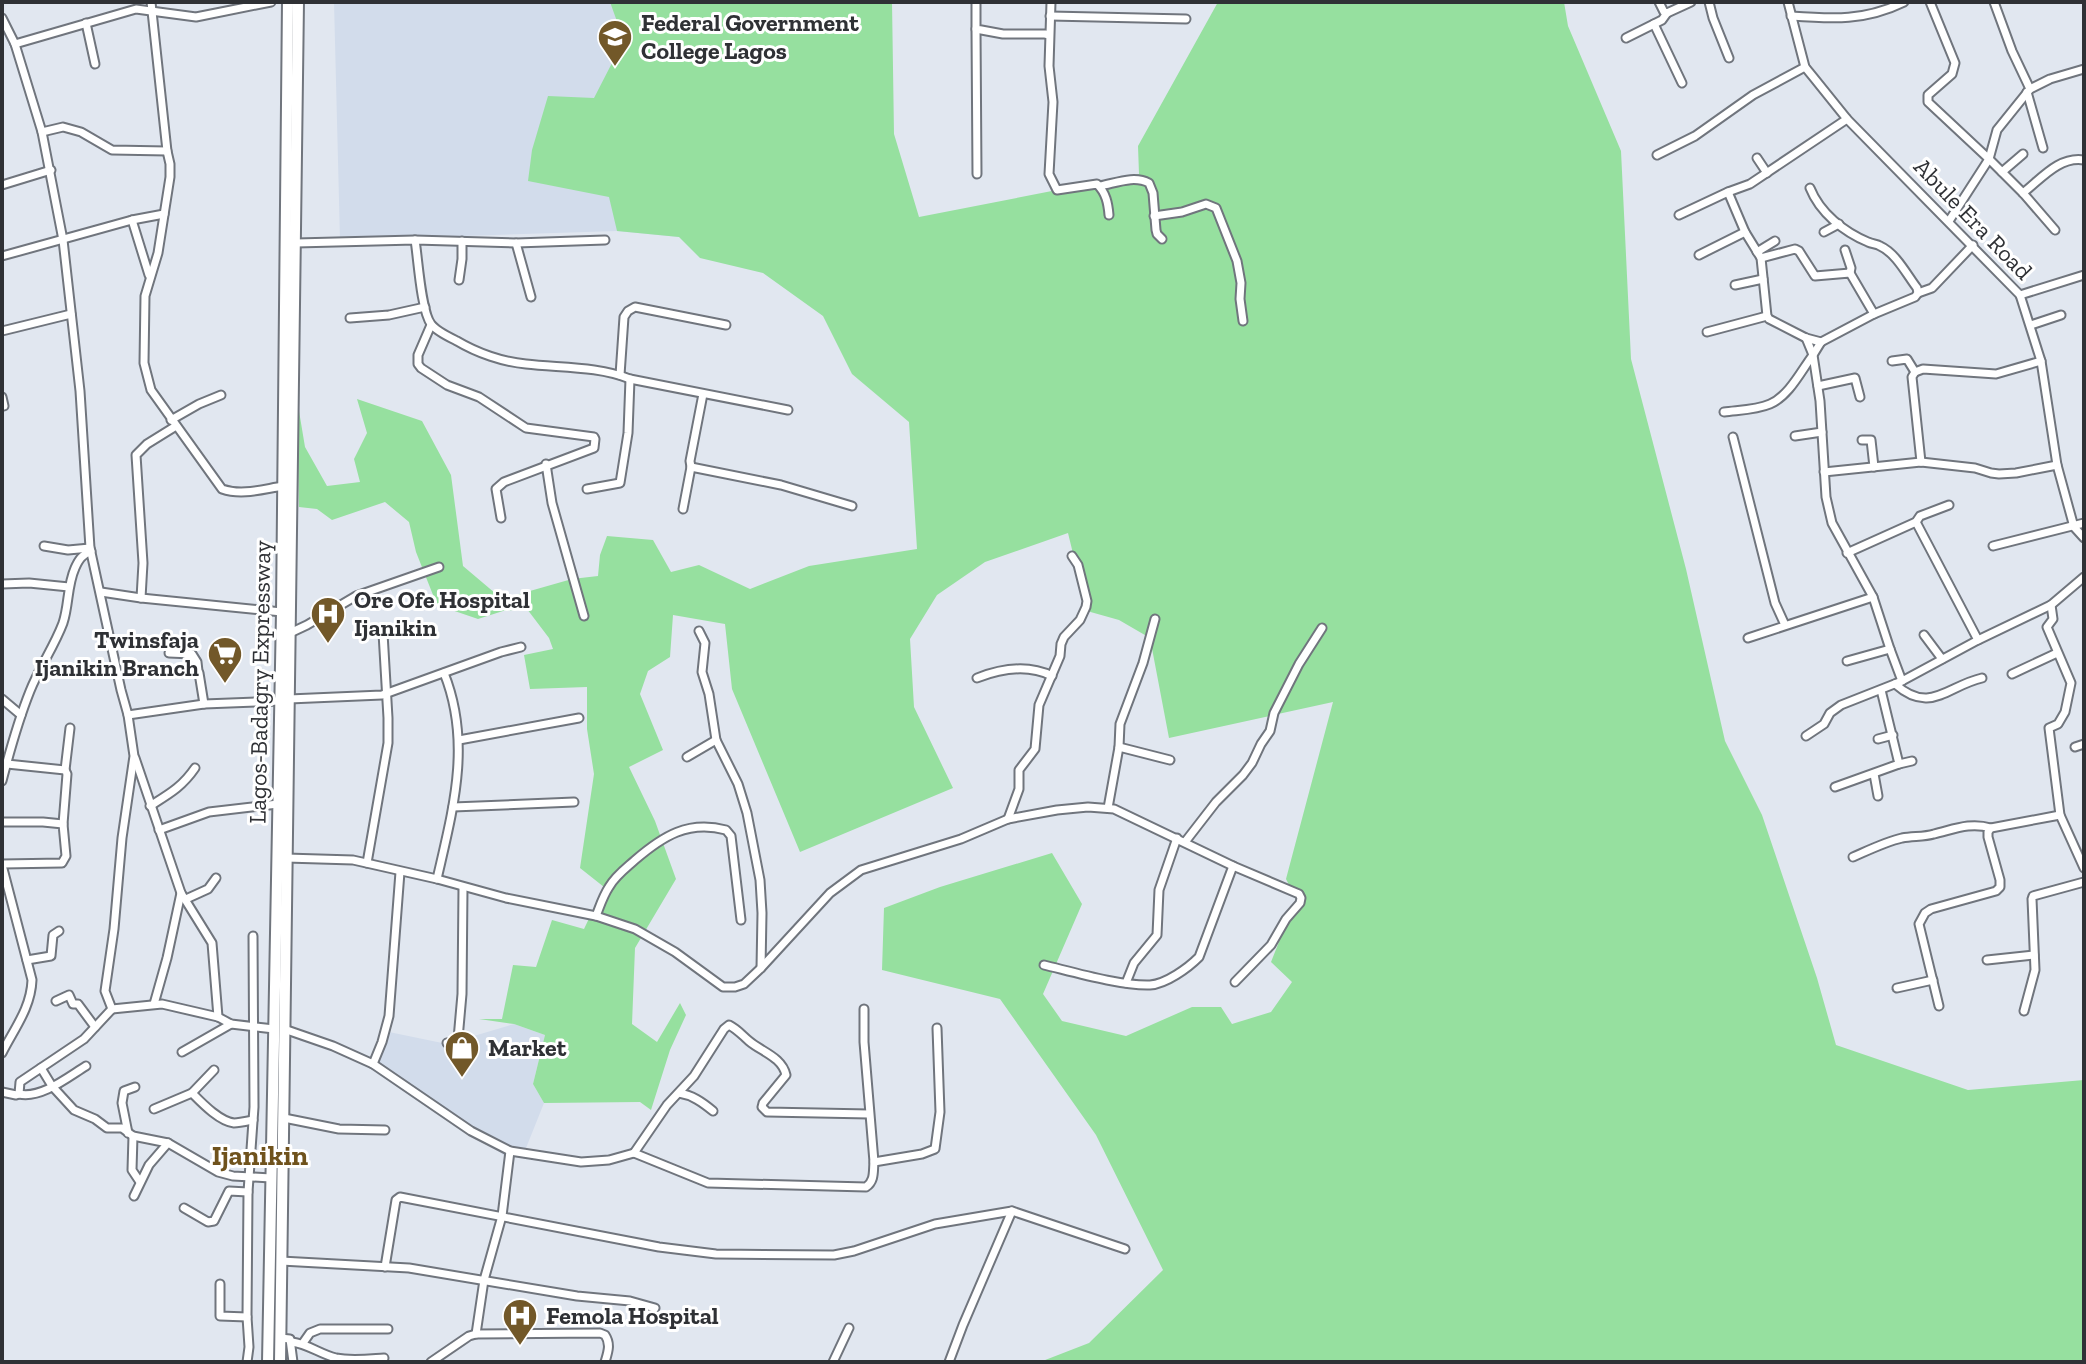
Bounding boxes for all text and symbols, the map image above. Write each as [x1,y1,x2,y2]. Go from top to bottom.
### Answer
place label: Federal Government College Lagos [641,8,859,65]
school or university icon: Federal Government College Lagos [596,18,634,68]
street label: Abule Era Road [1908,152,2039,285]
street label: Lagos-Badagry Expressway [243,539,276,824]
place label: Ore Ofe Hospital Ijanikin [354,585,530,642]
hospital icon: Ore Ofe Hospital Ijanikin [309,595,347,645]
place label: Twinsfaja Ijanikin Branch [35,625,199,682]
supermarket icon: Twinsfaja Ijanikin Branch [206,635,244,685]
shop icon: Market [443,1029,481,1079]
place label: Market [488,1033,567,1062]
district label: Ijanikin [212,1139,309,1172]
hospital icon: Femola Hospital [501,1297,539,1347]
place label: Femola Hospital [546,1301,719,1330]

